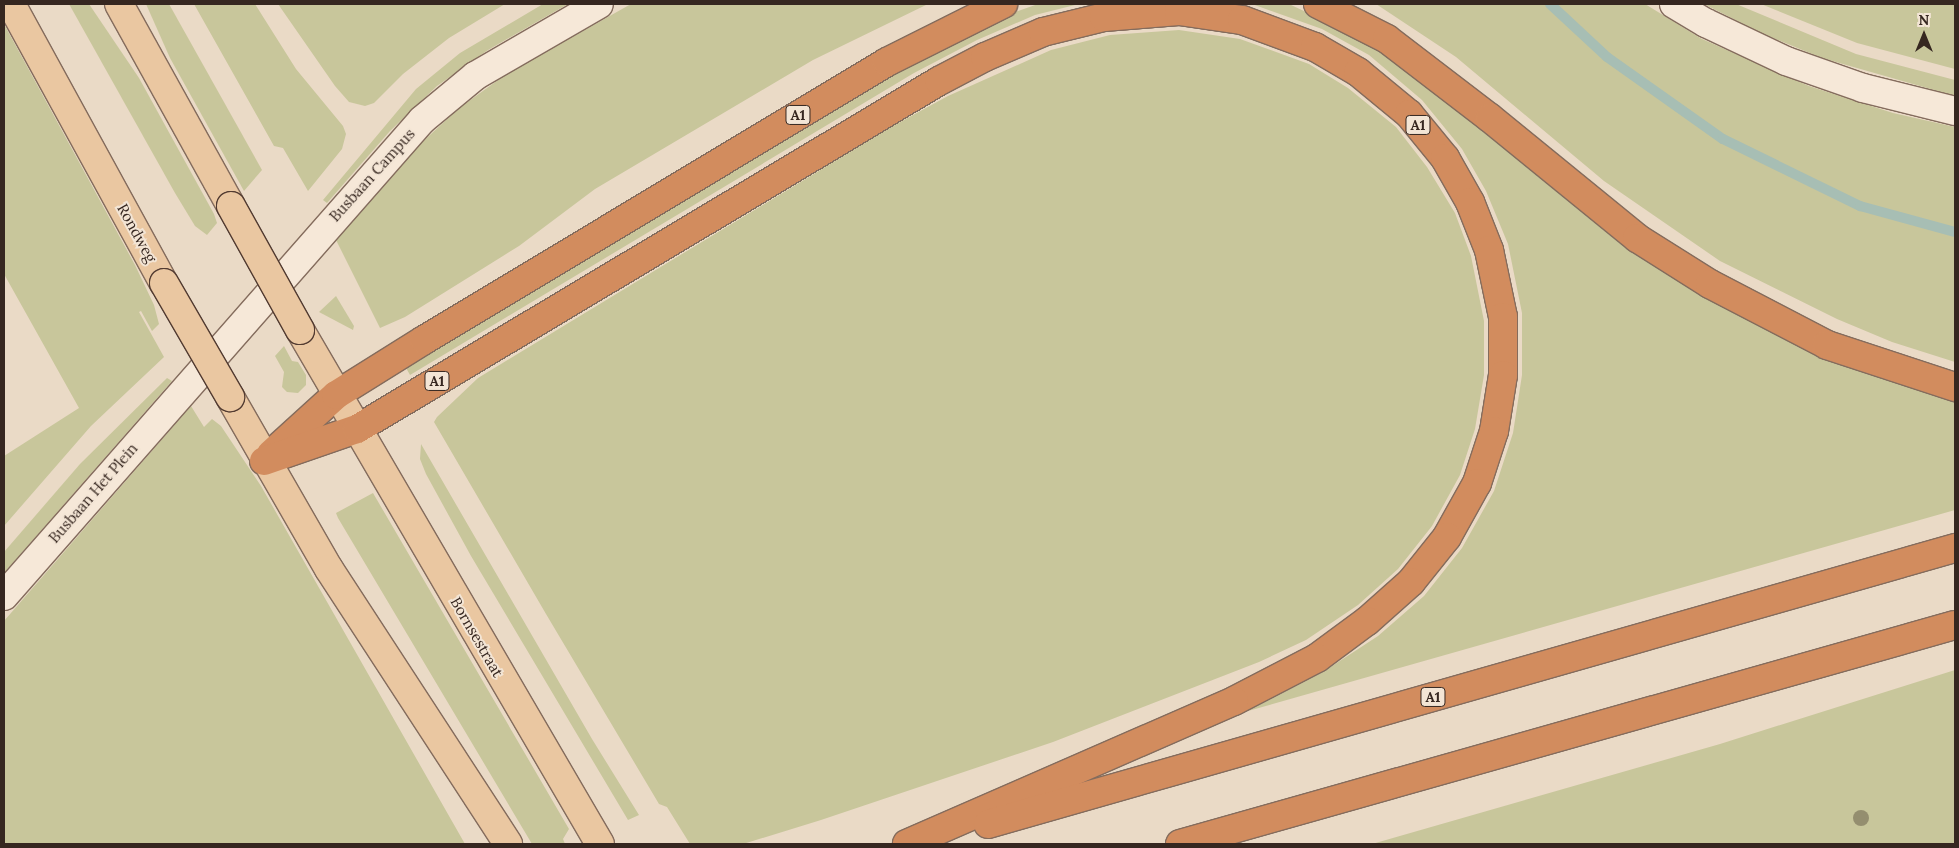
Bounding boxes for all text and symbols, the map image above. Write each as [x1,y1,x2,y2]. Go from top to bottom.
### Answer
north arrow [1899,10,1949,60]
text: N [1919,11,1929,29]
road number: A1 [784,104,812,126]
road number: A1 [1404,114,1432,136]
street label: Busbaan Campus [326,125,418,225]
street label: Rondweg [114,200,160,266]
road number: A1 [423,370,451,392]
street label: Busbaan Het Plein [45,440,141,546]
street label: Bornsestraat [447,594,507,680]
road number: A1 [1419,686,1447,709]

